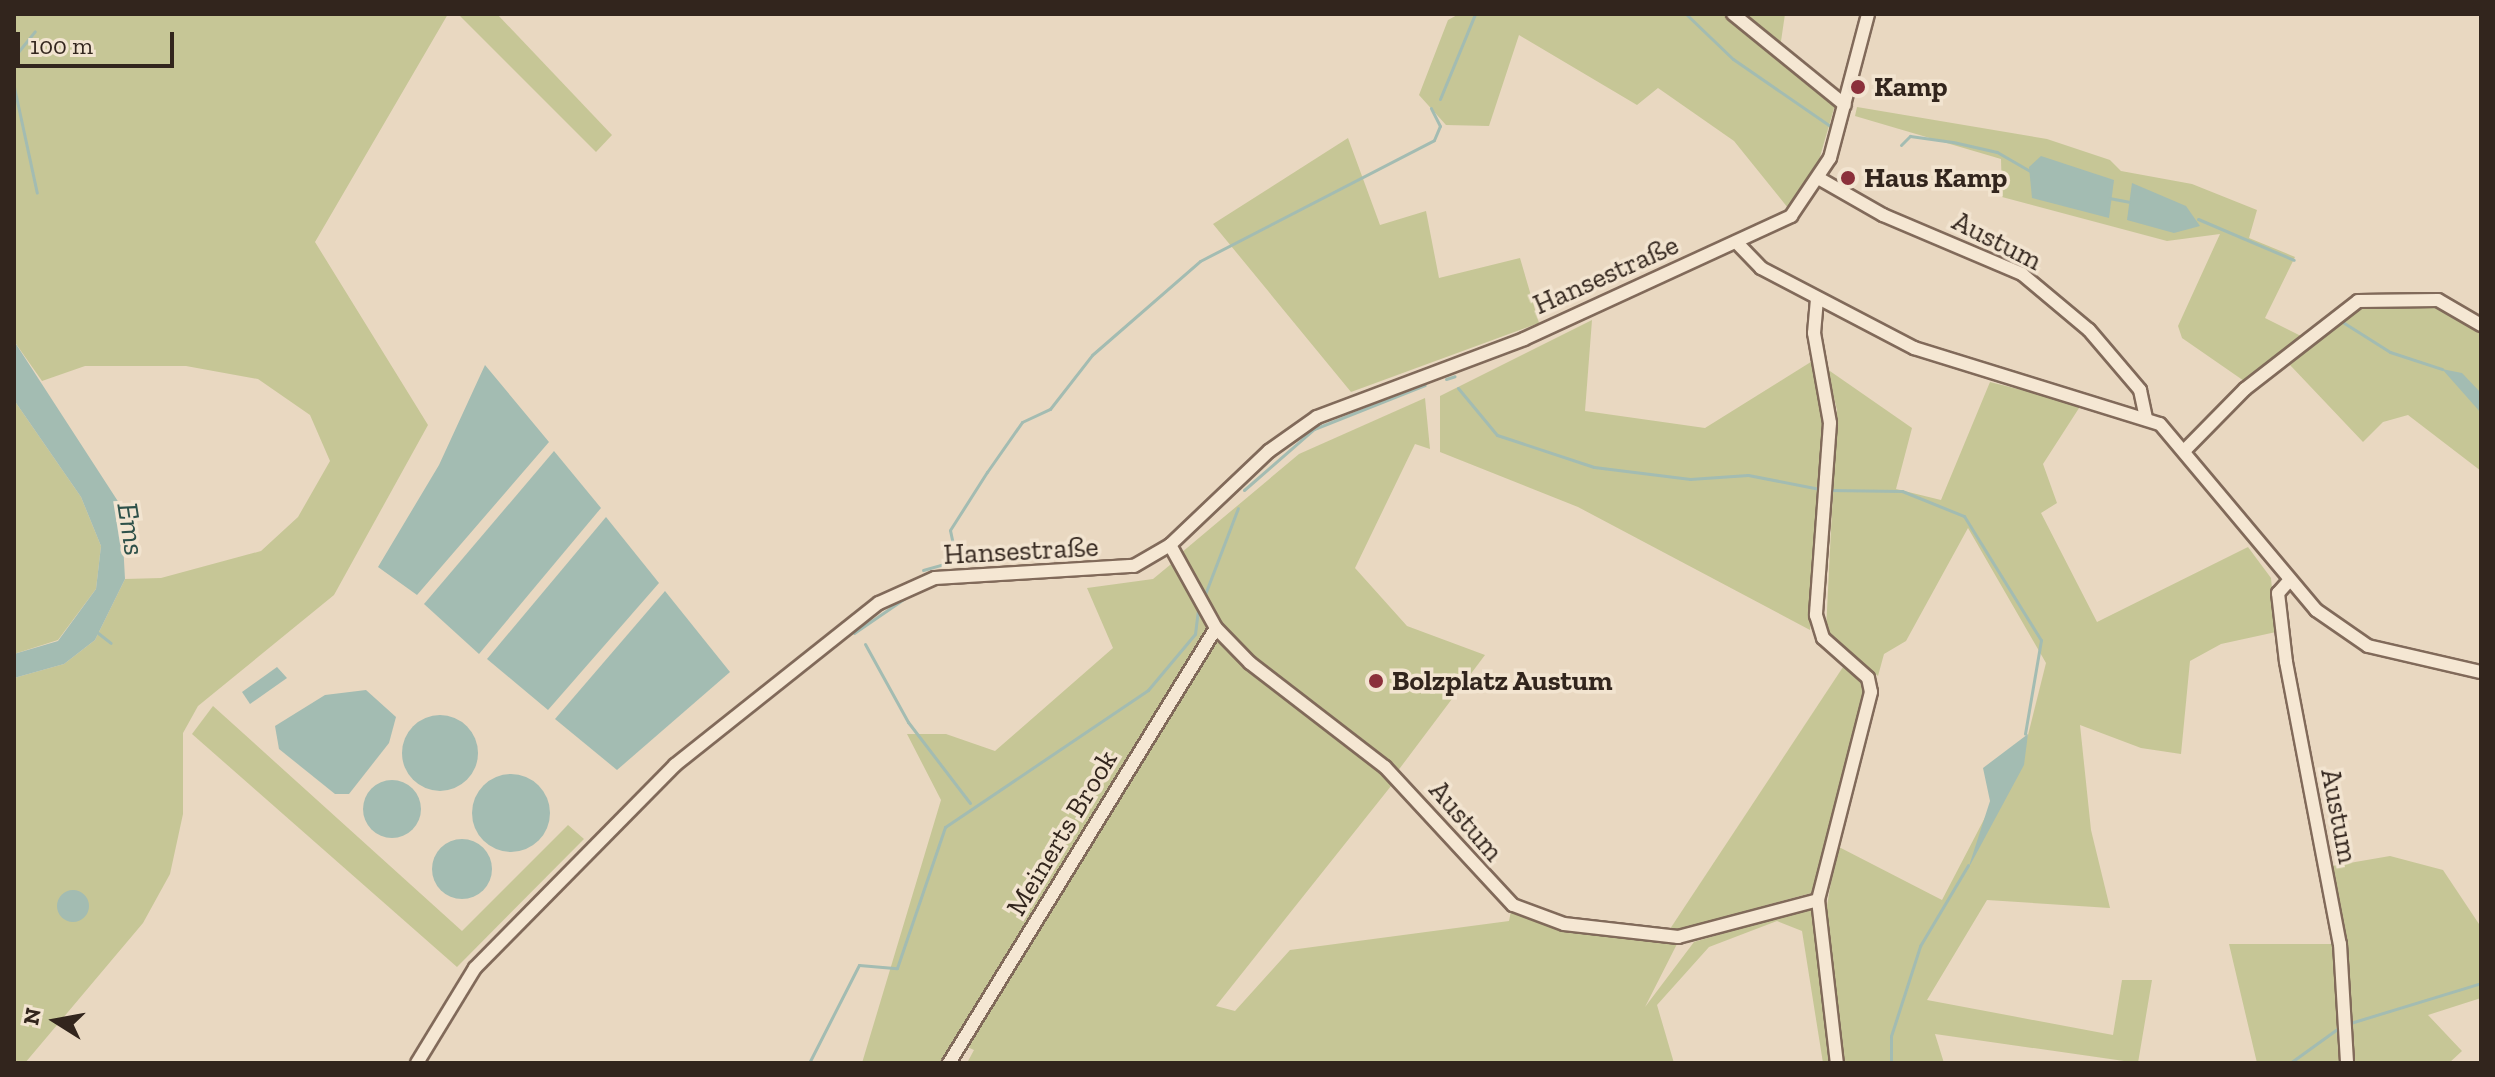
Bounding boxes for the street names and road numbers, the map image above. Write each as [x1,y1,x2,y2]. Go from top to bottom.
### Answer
street label: Austum [1947,204,2047,278]
street label: Hansestraße [1528,228,1684,322]
street label: Hansestraße [943,530,1099,572]
street label: Meinerts Brook [999,744,1125,922]
street label: Austum [2313,766,2365,866]
street label: Austum [1422,774,1510,868]

